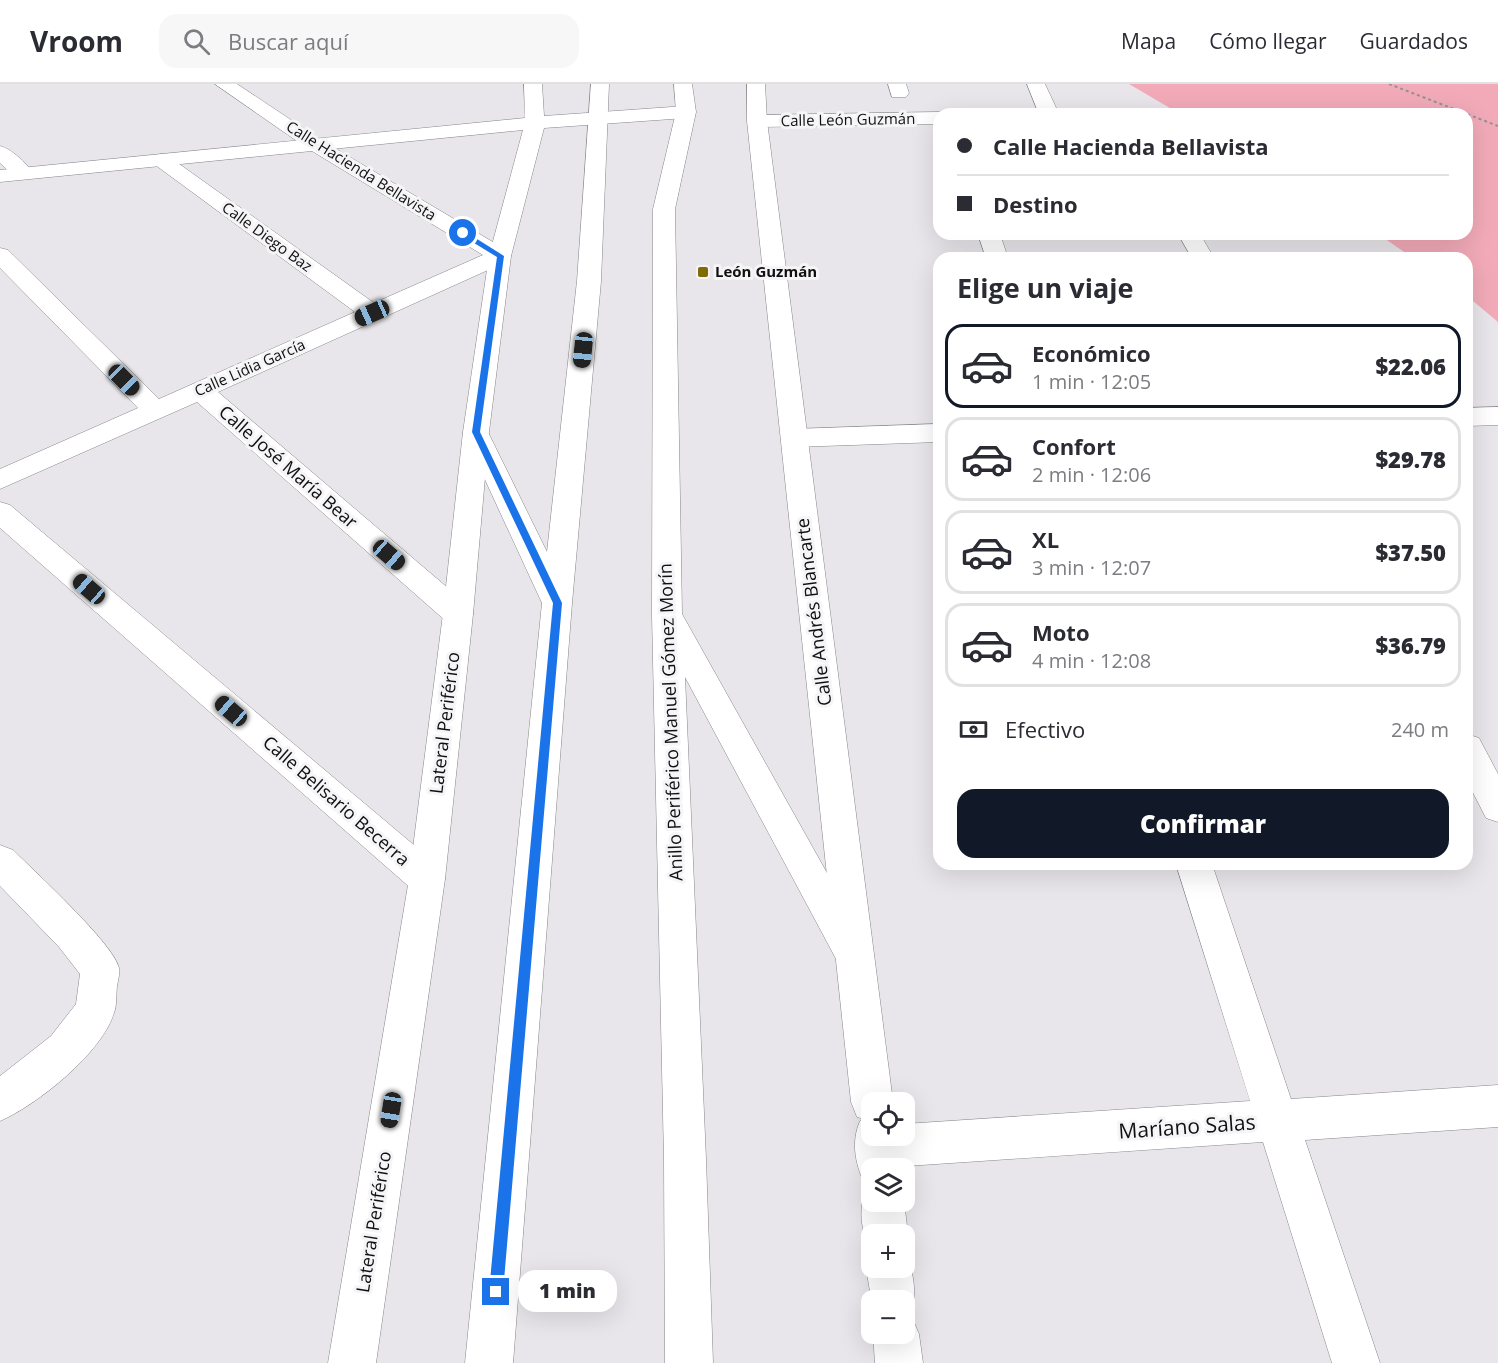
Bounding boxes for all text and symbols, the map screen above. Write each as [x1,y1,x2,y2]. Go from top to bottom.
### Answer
search box [159,14,579,68]
text: Vroom [30,22,123,60]
icon: search [180,25,213,58]
text: Buscar aquí [228,26,348,56]
text: Mapa [1121,27,1176,55]
text: Cómo llegar [1209,27,1327,55]
text: Guardados [1360,27,1468,55]
street label: Calle León Guzmán [781,108,915,130]
street label: Calle Hacienda Bellavista [283,116,440,225]
text: Calle Hacienda Bellavista [993,131,1268,161]
text: Destino [993,189,1078,219]
street label: Calle Diego Baz [218,197,317,276]
route start [449,219,476,246]
place label: León Guzmán [715,261,817,281]
marker: León Guzmán [696,265,710,279]
text: Elige un viaje [957,269,1133,306]
car [352,297,392,329]
car [572,331,594,369]
street label: Calle Lidia García [191,334,308,400]
text: Económico [1032,338,1151,368]
icon: car [960,339,1014,393]
text: $22.06 [1375,351,1446,381]
car [105,361,143,399]
text: 1 min · 12:05 [1032,368,1151,395]
street label: Calle José María Bear [214,399,363,533]
text: Confort [1032,431,1116,461]
icon: car [960,432,1014,486]
text: $29.78 [1375,444,1446,474]
text: 2 min · 12:06 [1032,461,1151,488]
street label: Calle Andrés Blancarte [790,517,836,707]
text: XL [1032,524,1059,554]
icon: car [960,525,1014,579]
car [370,536,408,574]
text: $37.50 [1375,537,1446,567]
text: 3 min · 12:07 [1032,554,1151,581]
street label: Anillo Periférico Manuel Gómez Morín [652,563,688,881]
car [70,570,108,608]
text: Moto [1032,617,1090,647]
icon: car [960,618,1014,672]
text: $36.79 [1375,630,1446,660]
text: 4 min · 12:08 [1032,647,1151,674]
street label: Lateral Periférico [423,651,465,795]
car [212,692,250,730]
icon: cash [957,713,990,746]
text: Efectivo [1005,714,1085,744]
text: 240 m [1391,716,1449,743]
street label: Calle Belisario Becerra [258,730,415,871]
button: Confirmar [957,789,1449,858]
car [379,1091,403,1129]
map controls [861,1092,915,1344]
button: locate [861,1092,915,1146]
street label: Maríano Salas [1117,1107,1256,1145]
street label: Lateral Periférico [350,1149,396,1294]
button: layers [861,1158,915,1212]
button: + [861,1224,915,1278]
callout: 1 min [517,1271,616,1313]
text: 1 min [539,1277,596,1304]
route end [482,1278,509,1305]
button: − [861,1290,915,1344]

